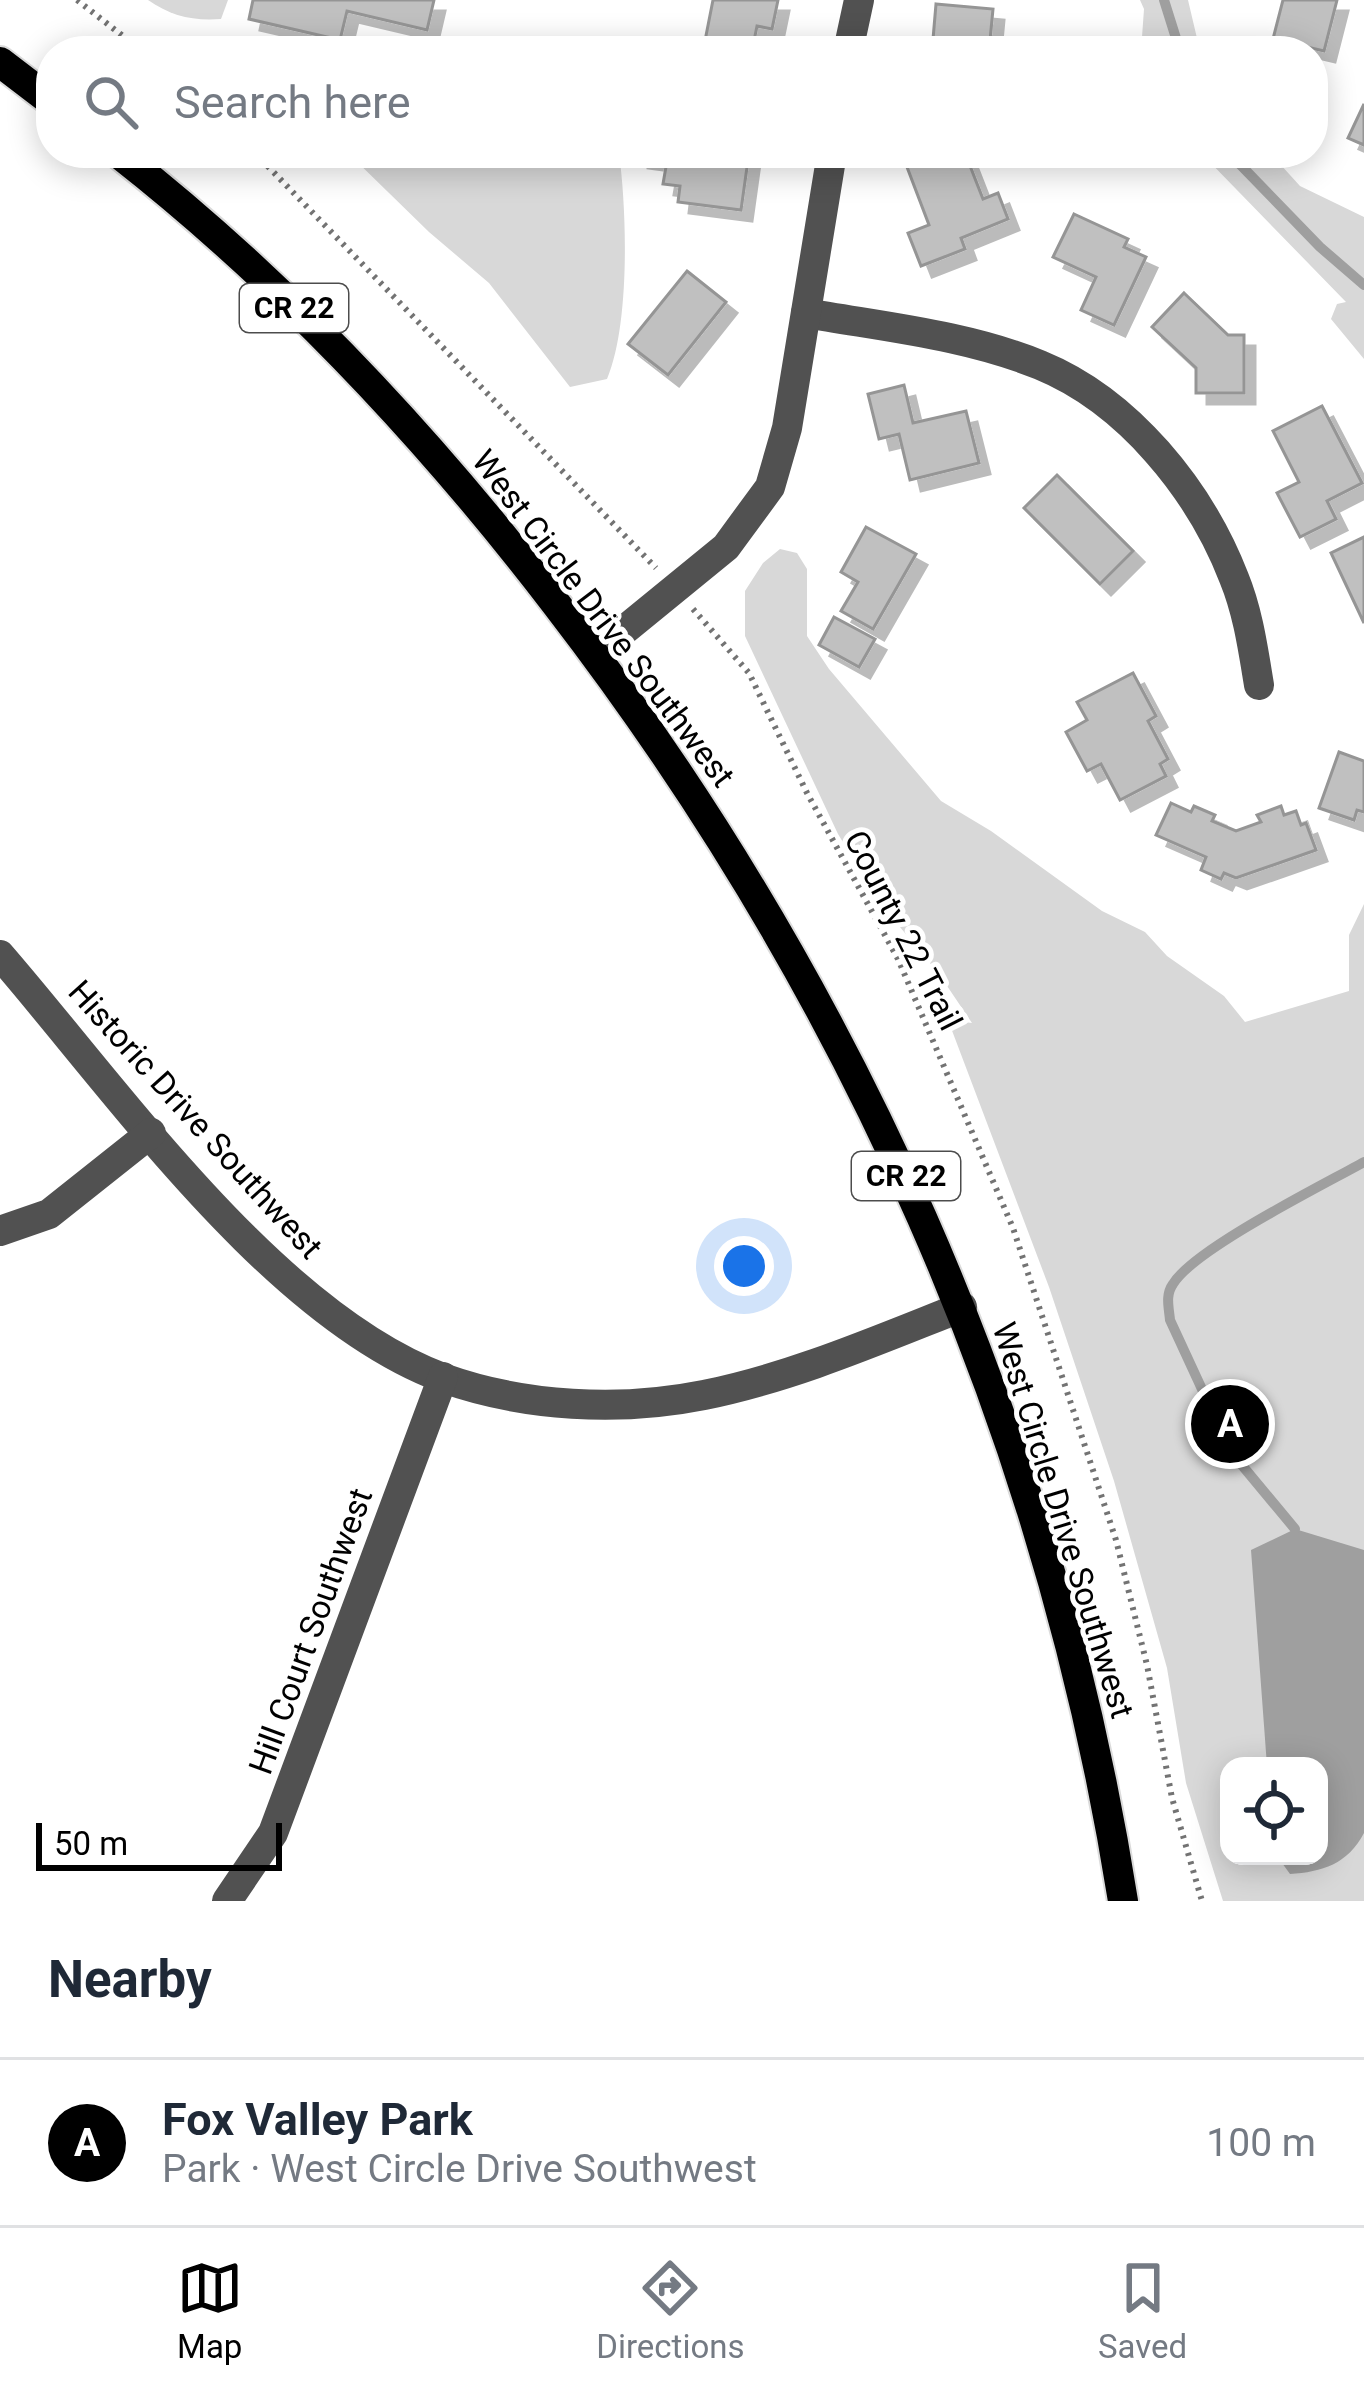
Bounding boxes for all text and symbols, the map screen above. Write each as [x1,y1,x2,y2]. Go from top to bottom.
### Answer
search box [36,36,1328,168]
icon: search [78,69,144,135]
text: Search here [174,76,411,129]
road number: CR 22 [240,284,348,332]
street label: West Circle Drive Southwest [464,442,743,794]
street label: County 22 Trail [836,824,971,1037]
street label: Historic Drive Southwest [60,972,331,1266]
road number: CR 22 [852,1152,960,1200]
your location [714,1236,774,1296]
street label: West Circle Drive Southwest [985,1318,1142,1723]
pin: A [1191,1379,1269,1469]
street label: Hill Court Southwest [241,1483,380,1779]
map controls [1220,1757,1328,1865]
button: locate [1220,1757,1328,1865]
scale bar [36,1817,282,1870]
text: 50 m [54,1824,128,1863]
text: Nearby [48,1950,212,2009]
text: Fox Valley Park [162,2093,473,2146]
text: A [74,2120,100,2166]
text: 100 m [1206,2120,1316,2166]
text: Park · West Circle Drive Southwest [162,2146,757,2192]
tab: Map [177,2255,243,2366]
tab: Directions [596,2255,745,2366]
tab: Saved [1098,2255,1187,2366]

